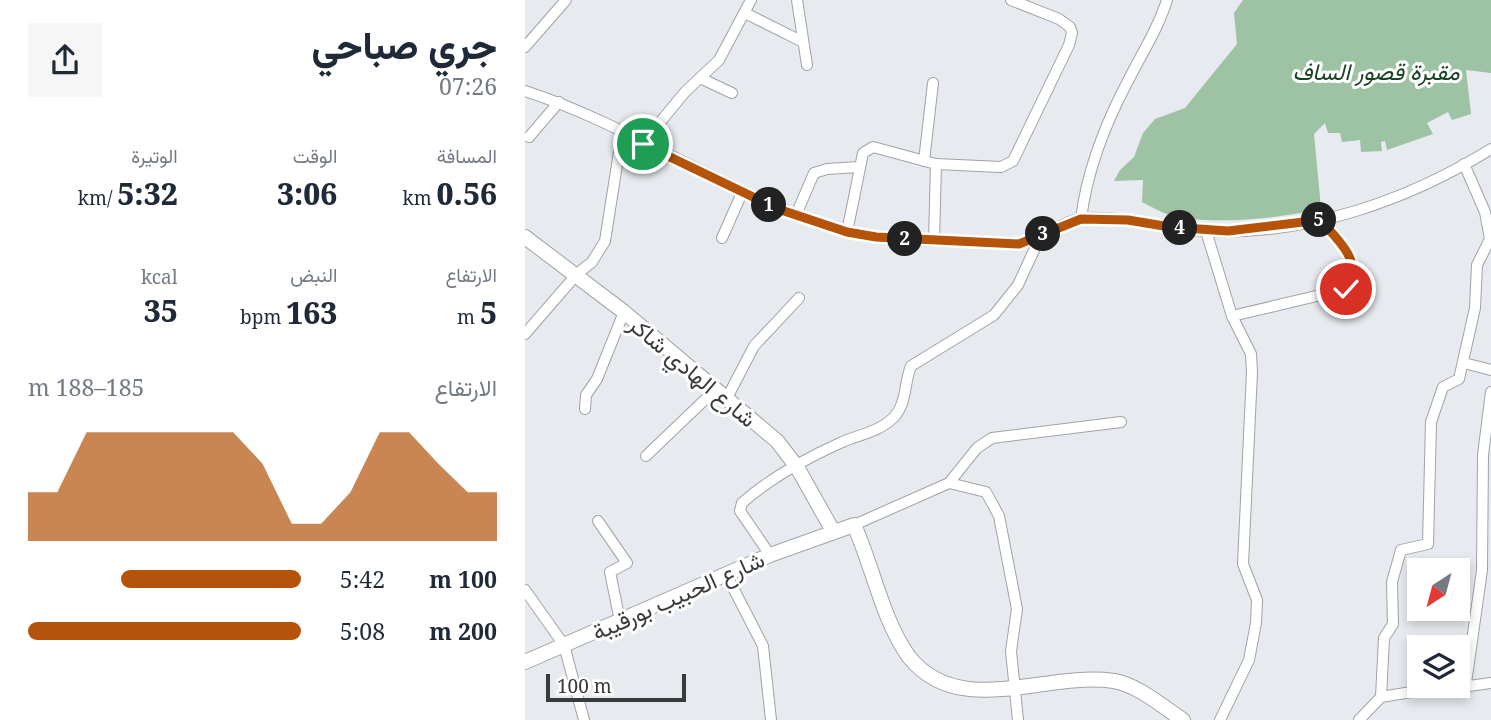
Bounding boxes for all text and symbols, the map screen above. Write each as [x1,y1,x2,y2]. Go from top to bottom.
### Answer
text: جري صباحي [311,18,497,70]
button: share [28,23,102,97]
park label: مقبرة قصور الساف [1292,55,1460,87]
text: 07:26 [439,70,497,102]
pin [613,114,673,174]
icon: arrive [624,125,662,163]
text: الوتيرة [131,143,178,169]
text: الوقت [293,143,337,169]
text: المسافة [437,143,497,169]
text: 5:32 [117,173,178,214]
text: 3:06 [277,173,337,214]
text: 0.56 [437,173,497,214]
text: /km [78,185,117,211]
text: km [403,185,437,211]
pin: 1 [751,188,787,222]
text: 1 [763,191,774,217]
pin: 5 [1301,202,1337,238]
text: 5 [1313,206,1324,232]
pin: 4 [1163,210,1197,246]
text: 4 [1174,214,1185,240]
pin: 3 [1025,216,1061,252]
text: 3 [1037,220,1048,246]
pin: 2 [887,222,923,256]
text: 2 [899,225,910,251]
pin [1316,259,1376,319]
text: النبض [290,262,337,288]
text: الارتفاع [445,262,497,288]
text: kcal [141,264,178,290]
icon: check [1327,270,1365,308]
text: 35 [144,290,178,331]
text: 163 [286,292,337,333]
text: 5 [480,292,497,333]
text: bpm [240,304,286,330]
text: m [457,304,480,330]
street label: شارع الهادي شاكر [619,307,764,437]
text: 185–188 m [28,371,144,403]
text: الارتفاع [435,371,497,403]
street label: شارع الحبيب بورقيبة [587,543,770,648]
north arrow [1407,558,1470,621]
map controls [1407,558,1470,698]
text: 5:42 [340,563,385,595]
text: 100 m [429,563,497,595]
text: 5:08 [340,615,385,647]
text: 200 m [429,615,497,647]
button: layers [1407,635,1470,698]
scale bar [546,671,686,703]
text: 100 m [557,673,612,699]

